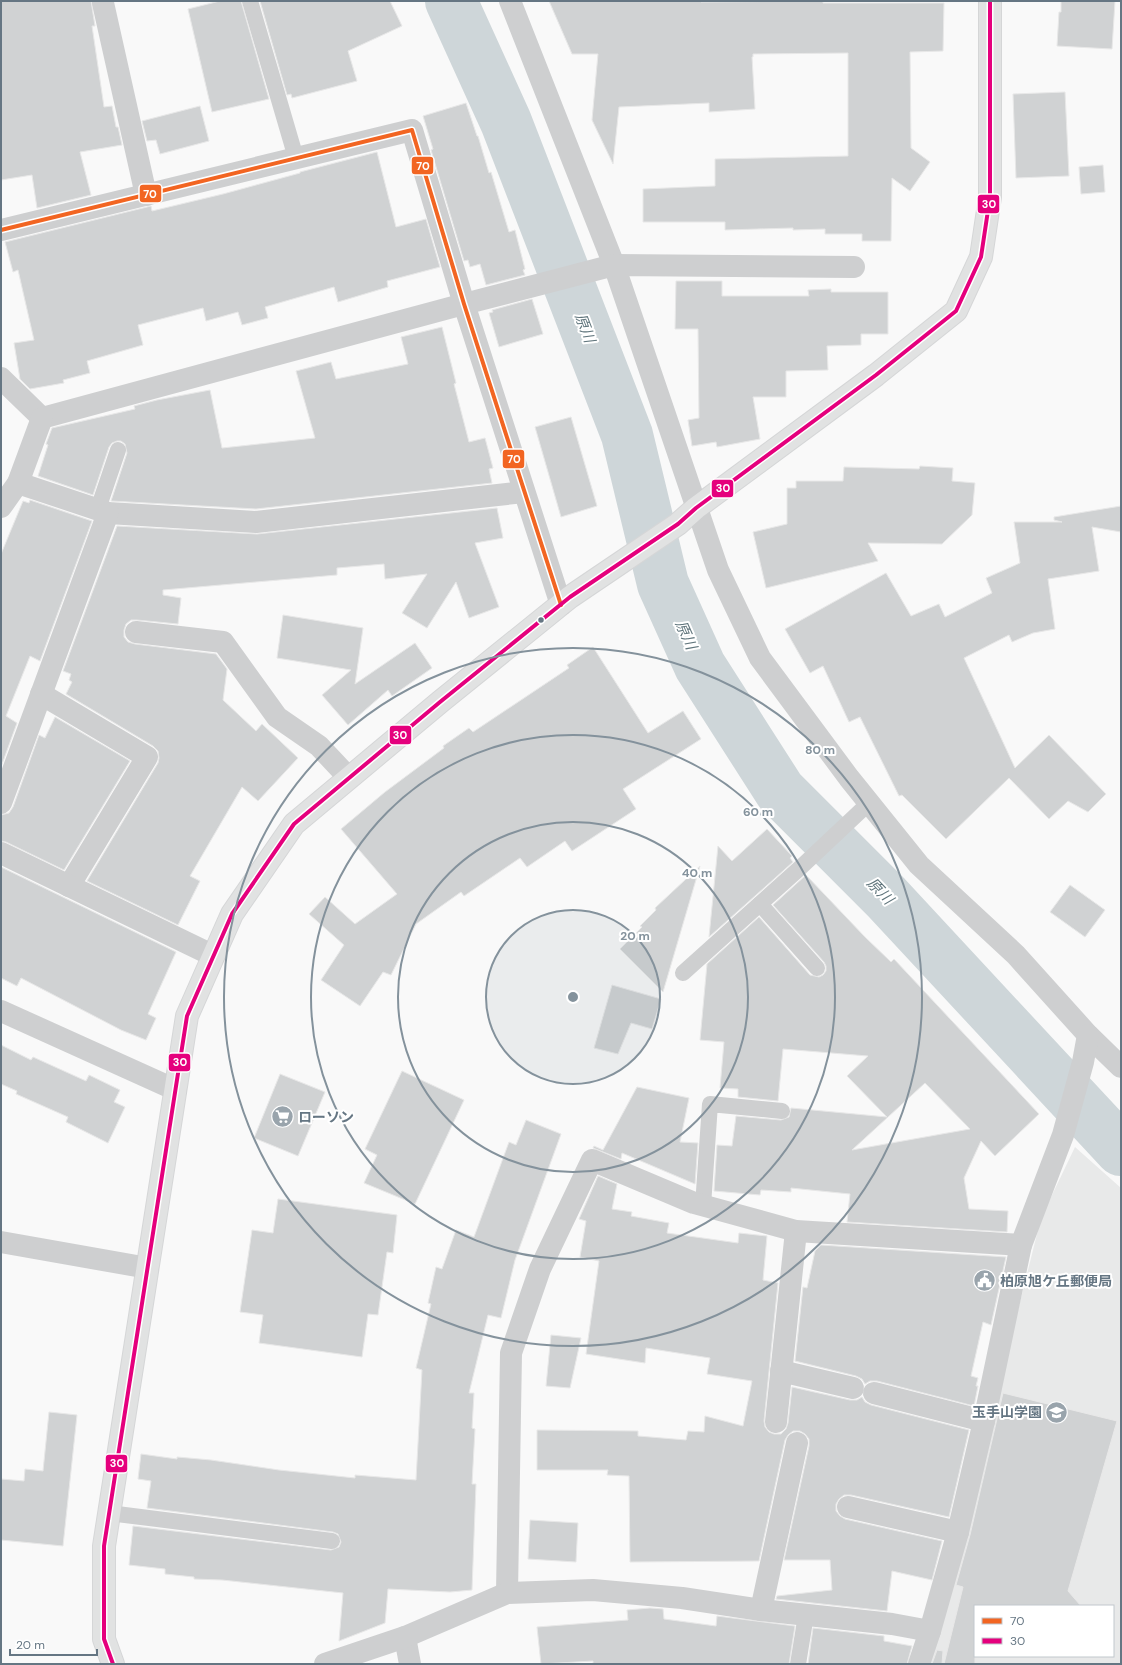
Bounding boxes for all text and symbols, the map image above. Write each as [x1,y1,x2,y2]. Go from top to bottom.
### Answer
line badge: 70 [411,156,434,175]
text: 70 [416,159,430,173]
line badge: 70 [139,184,162,203]
text: 70 [143,187,157,201]
line badge: 30 [977,194,1000,214]
text: 30 [982,197,996,211]
water label: 原川 [570,310,600,347]
line badge: 70 [502,449,525,469]
text: 70 [507,452,521,466]
line badge: 30 [711,479,734,498]
text: 30 [716,481,730,495]
unlabelled marker [536,615,546,625]
water label: 原川 [671,617,702,655]
line badge: 30 [389,725,412,745]
text: 30 [393,728,407,742]
text: 80 m [805,742,835,758]
text: 60 m [743,804,773,820]
text: 40 m [682,865,712,881]
water label: 原川 [862,873,899,910]
text: 20 m [620,928,650,944]
centre of rings [566,990,580,1004]
line badge: 30 [168,1053,191,1072]
text: 30 [173,1055,187,1069]
supermarket icon: ローソン [269,1104,295,1130]
place label: ローソン [298,1108,354,1126]
public building icon: 柏原旭ケ丘郵便局 [972,1268,998,1294]
place label: 柏原旭ケ丘郵便局 [1000,1272,1112,1290]
school or university icon: 玉手山学園 [1044,1399,1070,1425]
place label: 玉手山学園 [972,1403,1042,1421]
line badge: 30 [105,1454,128,1473]
text: 30 [110,1456,124,1470]
legend [974,1605,1114,1657]
text: 70 [1010,1613,1024,1629]
scale bar [10,1631,97,1657]
text: 30 [1010,1633,1025,1649]
text: 20 m [16,1637,45,1653]

